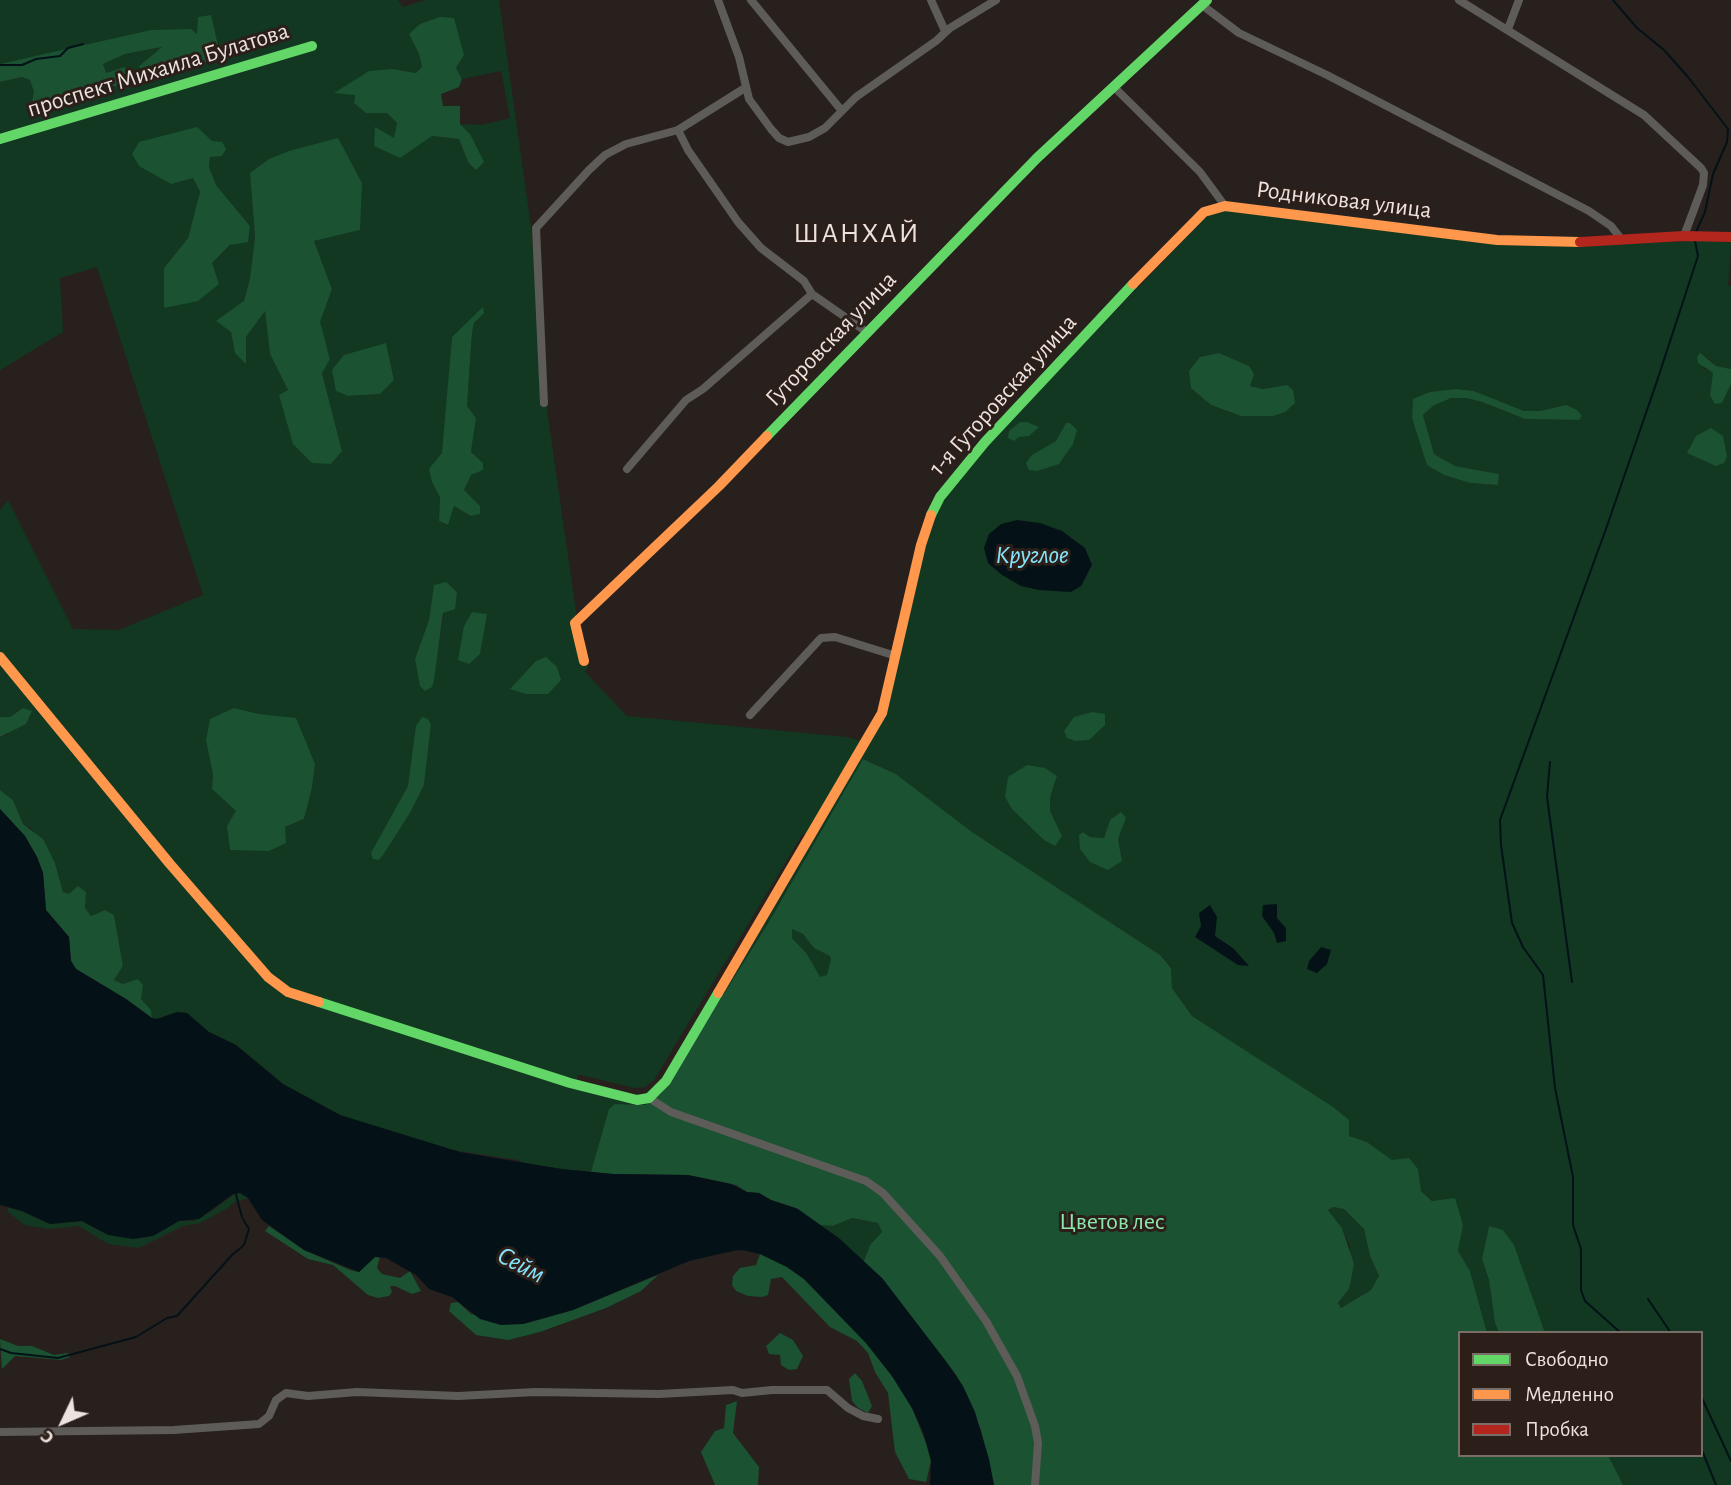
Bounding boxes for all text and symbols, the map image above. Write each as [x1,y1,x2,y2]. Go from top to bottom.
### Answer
street label: проспект Михаила Булатова [24,16,292,124]
street label: Родниковая улица [1255,175,1433,225]
district label: ШАНХАЙ [794,217,920,251]
street label: Гуторовская улица [759,266,903,412]
street label: 1-я Гуторовская улица [923,308,1083,482]
water label: Круглое [995,539,1069,571]
park label: Цветов лес [1059,1208,1165,1236]
water label: Сейм [492,1240,550,1290]
legend [1458,1331,1703,1457]
text: Свободно [1525,1349,1609,1370]
text: Медленно [1525,1384,1614,1405]
north arrow [28,1387,98,1457]
text: Пробка [1525,1419,1589,1440]
text: С [37,1427,58,1447]

